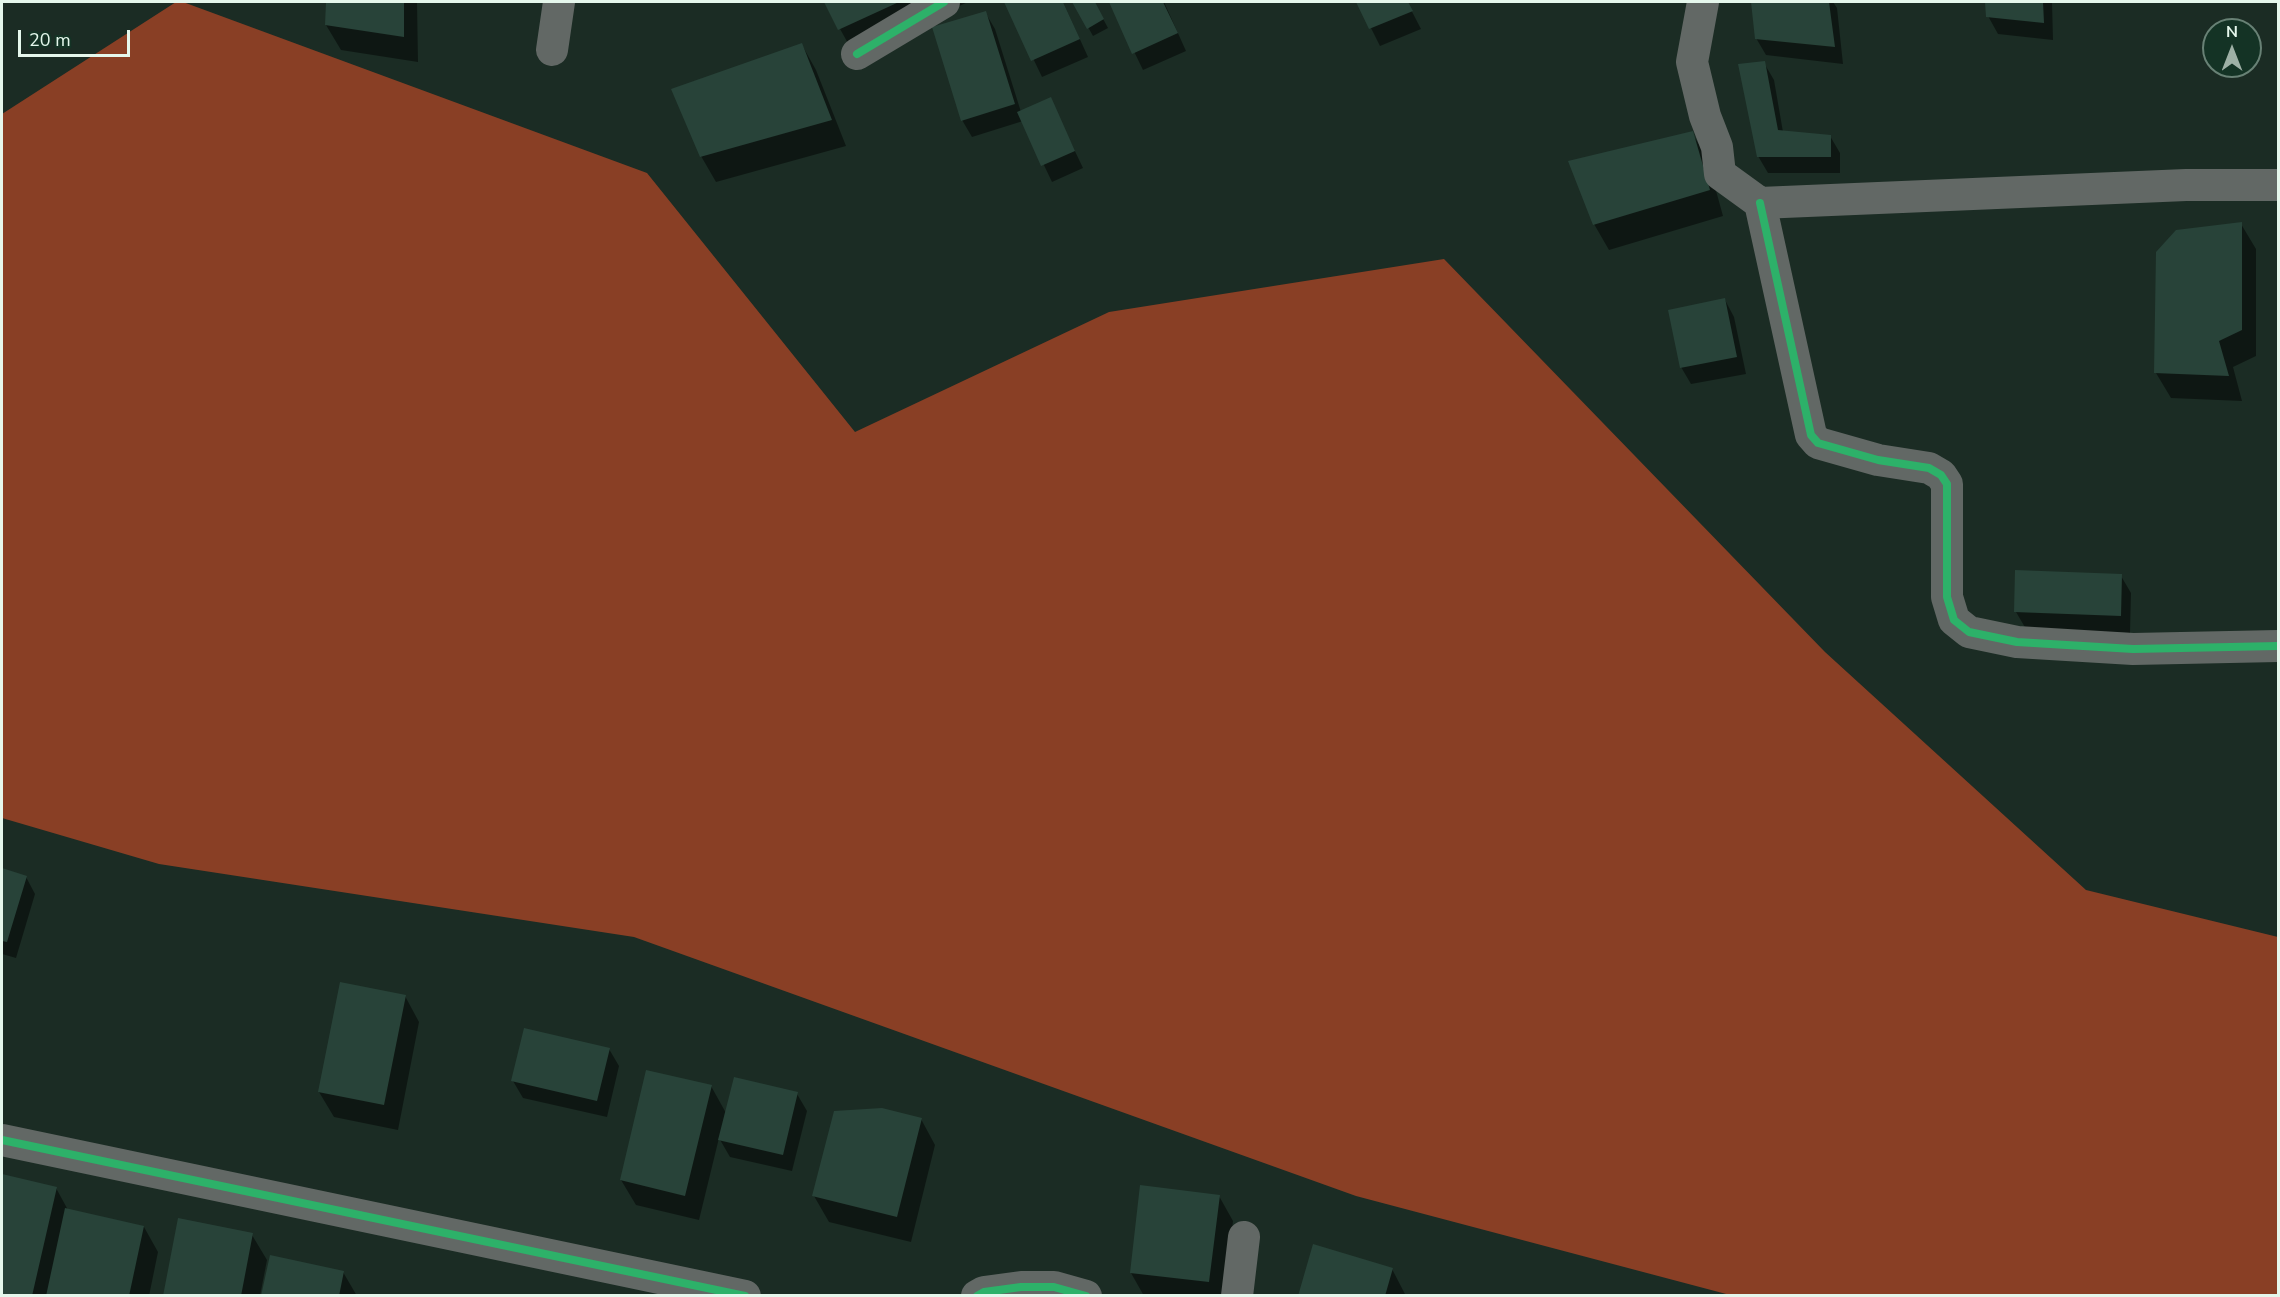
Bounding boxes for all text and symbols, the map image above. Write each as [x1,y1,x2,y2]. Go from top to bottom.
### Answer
scale bar [21,18,134,56]
north arrow [2202,18,2262,78]
text: N [2226,21,2238,43]
text: 20 m [29,28,71,52]

